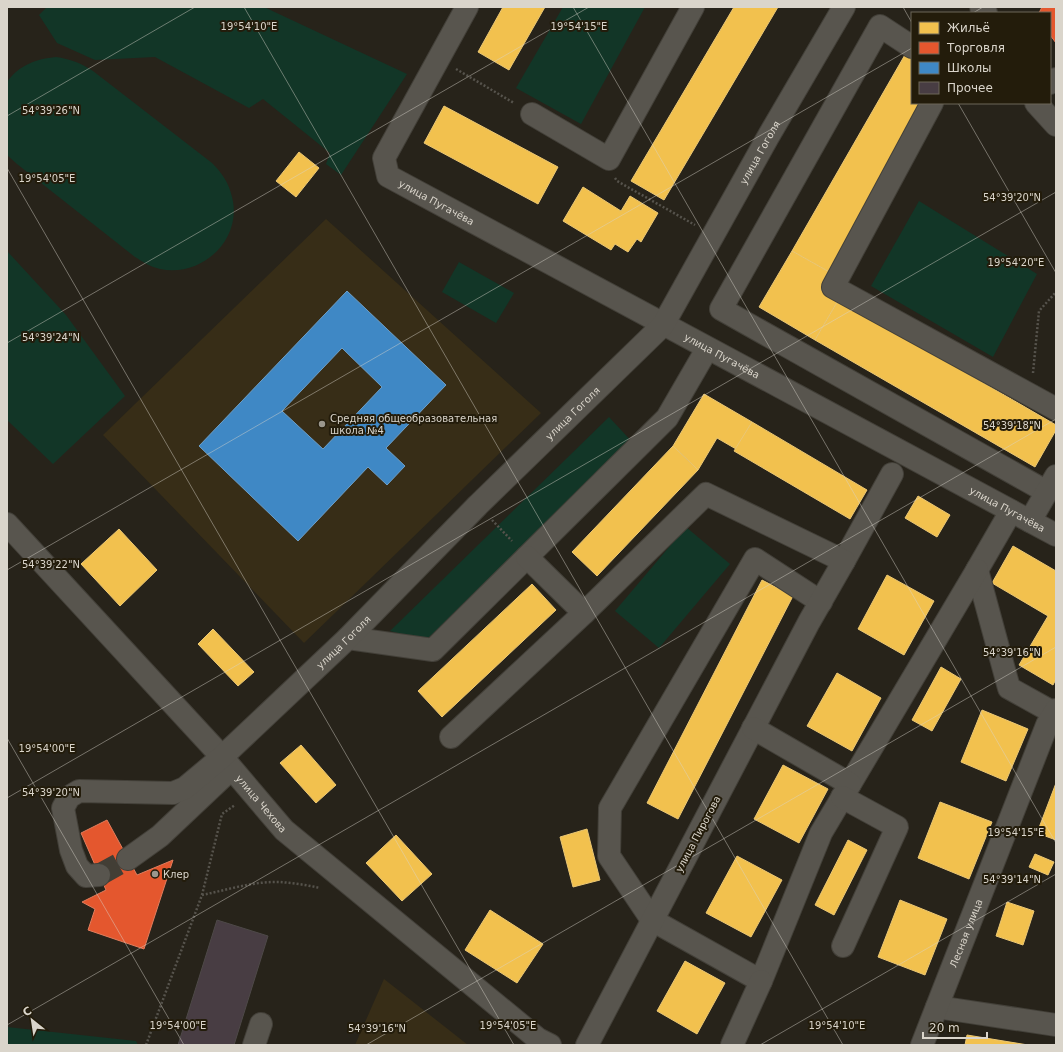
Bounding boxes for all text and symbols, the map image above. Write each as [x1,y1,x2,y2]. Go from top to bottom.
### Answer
legend [911,12,1051,104]
text: 19°54'10"E [221,21,277,32]
text: 19°54'15"E [551,21,607,32]
text: Жильё [947,21,990,35]
text: Торговля [946,41,1005,55]
text: Школы [947,61,992,75]
text: Прочее [947,81,993,95]
text: 54°39'26"N [22,105,80,116]
street label: улица Гоголя [737,119,782,186]
text: 19°54'05"E [19,173,75,184]
street label: улица Пугачёва [397,177,476,227]
text: 54°39'20"N [983,192,1041,203]
text: 19°54'20"E [988,257,1044,268]
street label: улица Пугачёва [682,331,762,380]
text: 54°39'24"N [22,332,80,343]
street label: улица Гоголя [543,384,602,442]
place label: Средняя общеобразовательная школа №4 [330,413,497,436]
marker: Средняя общеобразовательная школа №4 [317,419,327,429]
text: 54°39'18"N [983,420,1041,431]
street label: улица Пугачёва [968,484,1047,534]
text: 54°39'22"N [22,559,80,570]
street label: улица Гоголя [314,613,372,671]
text: 54°39'16"N [983,647,1041,658]
text: 19°54'00"E [19,743,75,754]
street label: улица Чехова [234,772,289,834]
text: 54°39'20"N [22,787,80,798]
street label: улица Пирогова [673,794,723,874]
text: 19°54'15"E [988,827,1044,838]
marker: Клер [150,869,160,879]
place label: Клер [163,869,189,880]
text: 54°39'14"N [983,874,1041,885]
street label: Лесная улица [947,897,984,969]
north arrow [12,1000,52,1040]
text: С [21,1004,34,1019]
scale bar [923,1014,987,1040]
text: 19°54'00"E [150,1020,206,1031]
text: 19°54'05"E [480,1020,536,1031]
text: 19°54'10"E [809,1020,865,1031]
text: 20 m [929,1021,960,1035]
text: 54°39'16"N [348,1023,406,1034]

